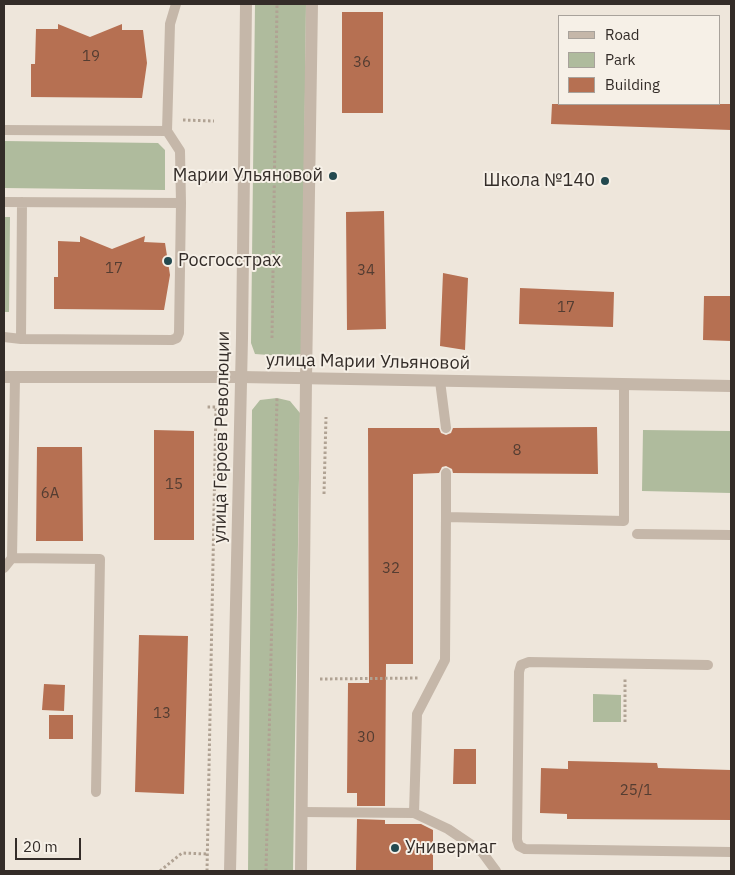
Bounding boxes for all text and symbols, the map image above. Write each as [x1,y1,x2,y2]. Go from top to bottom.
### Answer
legend [558,15,720,105]
text: Road [605,25,640,44]
house number: 19 [82,48,100,66]
text: Park [605,50,635,69]
house number: 36 [353,54,371,72]
text: Building [605,75,660,94]
place label: Марии Ульяновой [173,165,323,187]
marker: Марии Ульяновой [327,170,339,182]
place label: Школа №140 [483,170,595,192]
marker: Школа №140 [599,175,611,187]
place label: Росгосстрах [178,250,281,272]
marker: Росгосстрах [162,255,174,267]
house number: 17 [105,260,123,278]
house number: 34 [357,262,375,280]
house number: 17 [557,299,575,317]
street label: улица Героев Революции [209,331,235,543]
street label: улица Марии Ульяновой [266,349,470,375]
house number: 8 [513,442,521,460]
house number: 15 [165,476,183,494]
house number: 6А [41,485,59,503]
house number: 32 [382,560,400,578]
house number: 13 [153,705,171,723]
house number: 30 [357,729,375,747]
house number: 25/1 [620,782,652,800]
scale bar [18,828,84,860]
text: 20 m [23,837,58,856]
place label: Универмаг [405,837,497,859]
marker: Универмаг [389,842,401,854]

